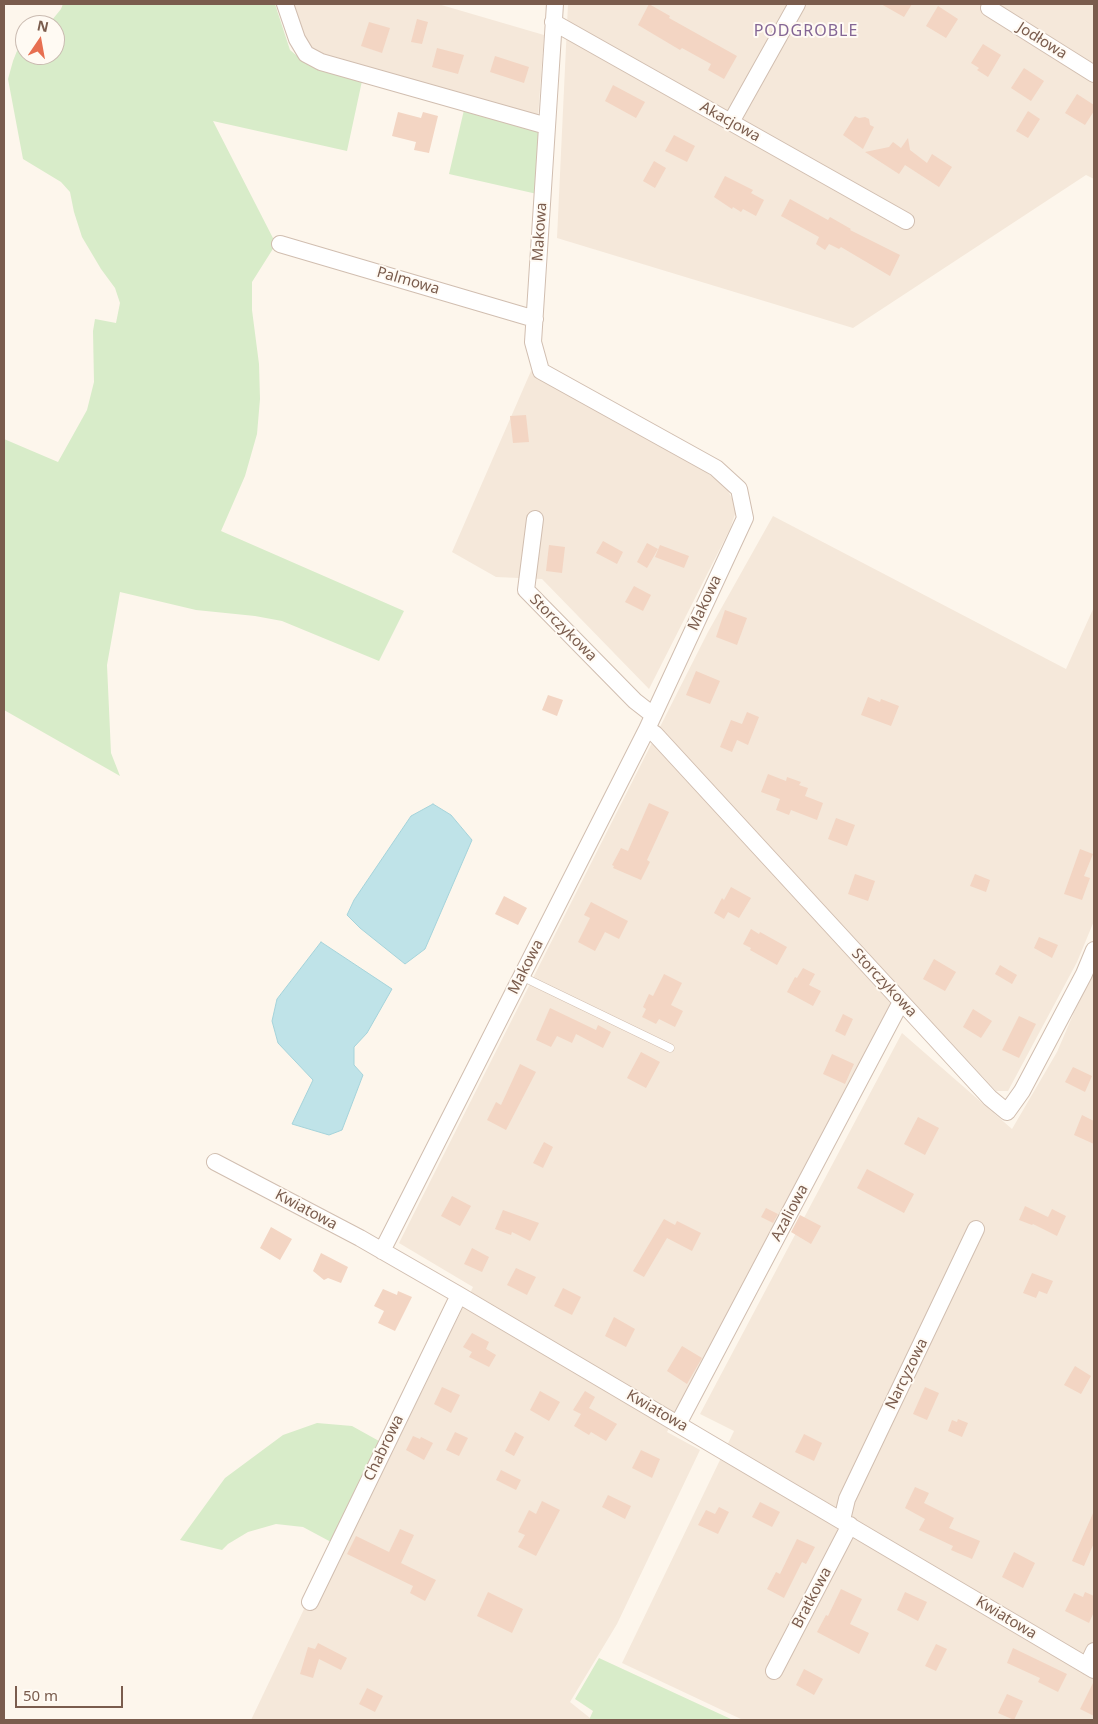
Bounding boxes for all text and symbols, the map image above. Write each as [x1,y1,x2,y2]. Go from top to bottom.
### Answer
north arrow [15,15,65,65]
text: N [35,15,51,36]
street label: Jodłowa [1014,19,1070,63]
district label: PODGROBLE [753,21,859,41]
street label: Akacjowa [697,98,763,146]
street label: Makowa [529,202,551,262]
street label: Palmowa [375,263,441,299]
street label: Makowa [684,572,726,634]
street label: Storczykowa [526,591,600,665]
street label: Makowa [505,937,547,997]
street label: Storczykowa [848,945,920,1021]
street label: Azaliowa [768,1182,812,1244]
street label: Kwiatowa [272,1186,340,1234]
street label: Narcyzowa [882,1336,932,1412]
street label: Kwiatowa [623,1386,691,1436]
street label: Chabrowa [360,1412,408,1484]
street label: Bratkowa [788,1564,836,1632]
street label: Kwiatowa [972,1593,1040,1643]
scale bar [18,1676,125,1708]
text: 50 m [23,1685,58,1705]

